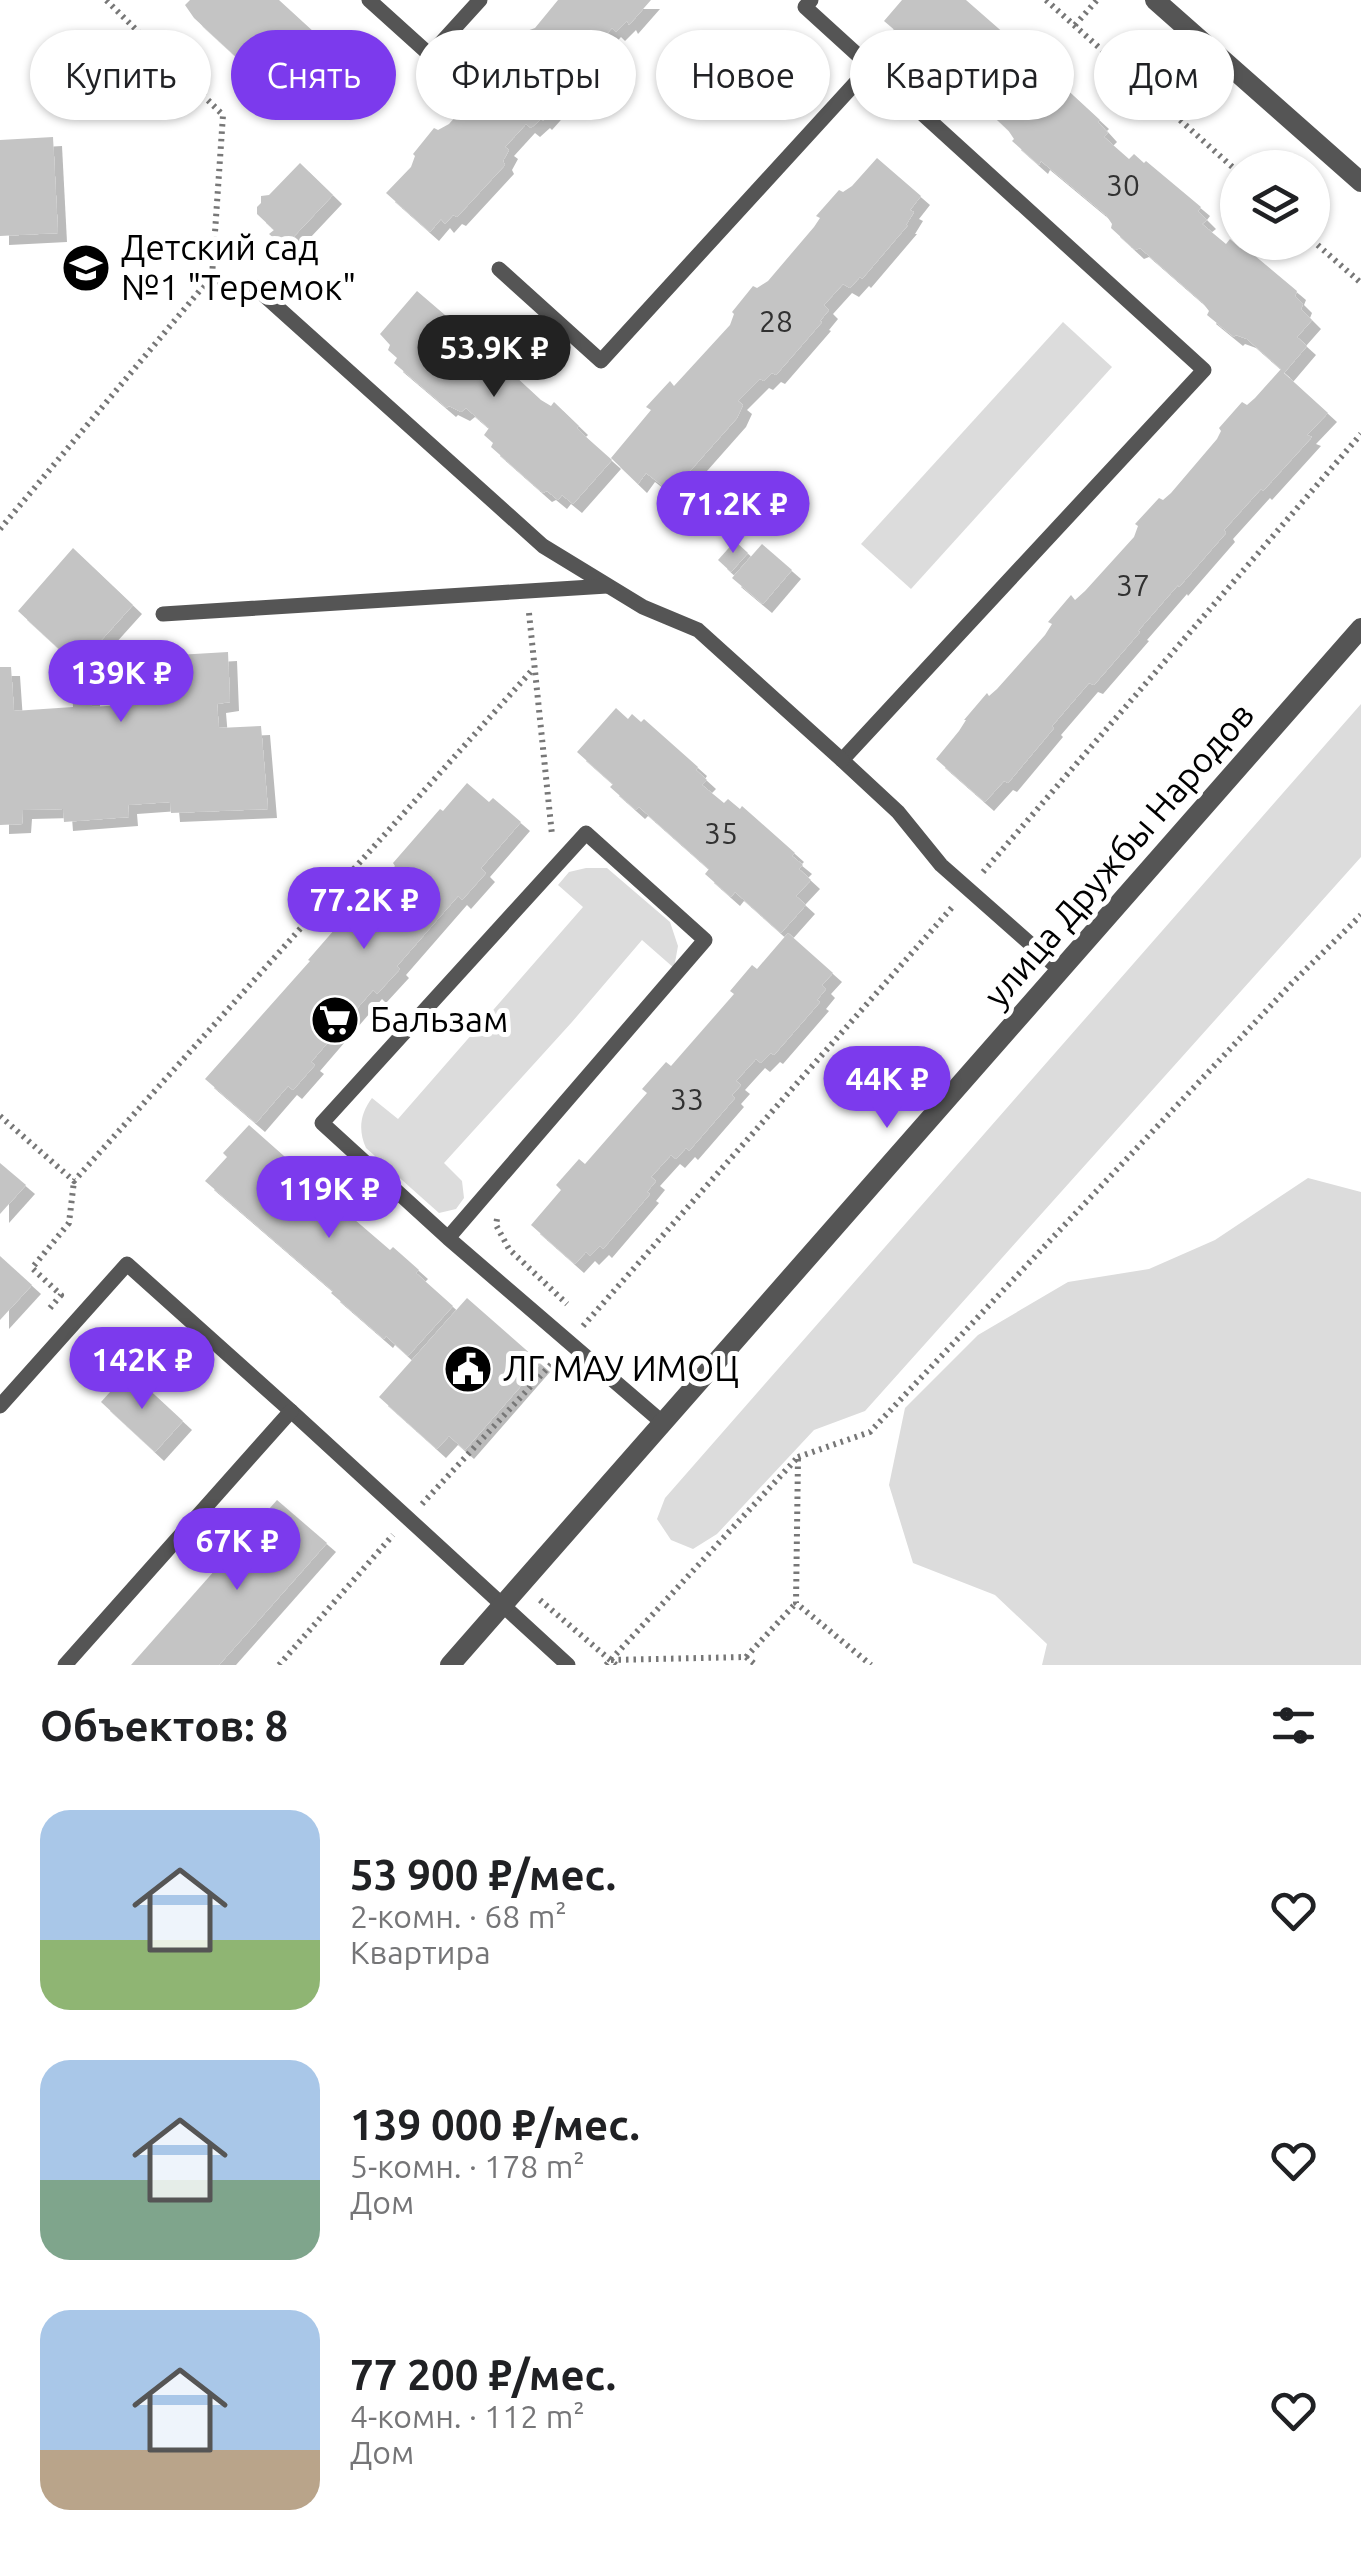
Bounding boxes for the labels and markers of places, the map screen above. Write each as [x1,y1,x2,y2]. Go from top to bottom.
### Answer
place label: Детский сад №1 "Теремок" [121,227,356,307]
school or university icon: Детский сад №1 "Теремок" [60,242,112,294]
pin: 53.9K ₽ [402,315,586,400]
pin: 71.2K ₽ [641,471,825,556]
pin: 139K ₽ [40,640,202,725]
pin: 77.2K ₽ [272,867,456,952]
supermarket icon: Бальзам [309,994,361,1046]
place label: Бальзам [370,999,508,1039]
pin: 44K ₽ [817,1046,957,1131]
pin: 119K ₽ [248,1156,410,1241]
pin: 142K ₽ [61,1327,223,1412]
public building icon: ЛГ МАУ ИМОЦ [442,1343,494,1395]
place label: ЛГ МАУ ИМОЦ [503,1348,739,1388]
pin: 67K ₽ [167,1508,307,1593]

